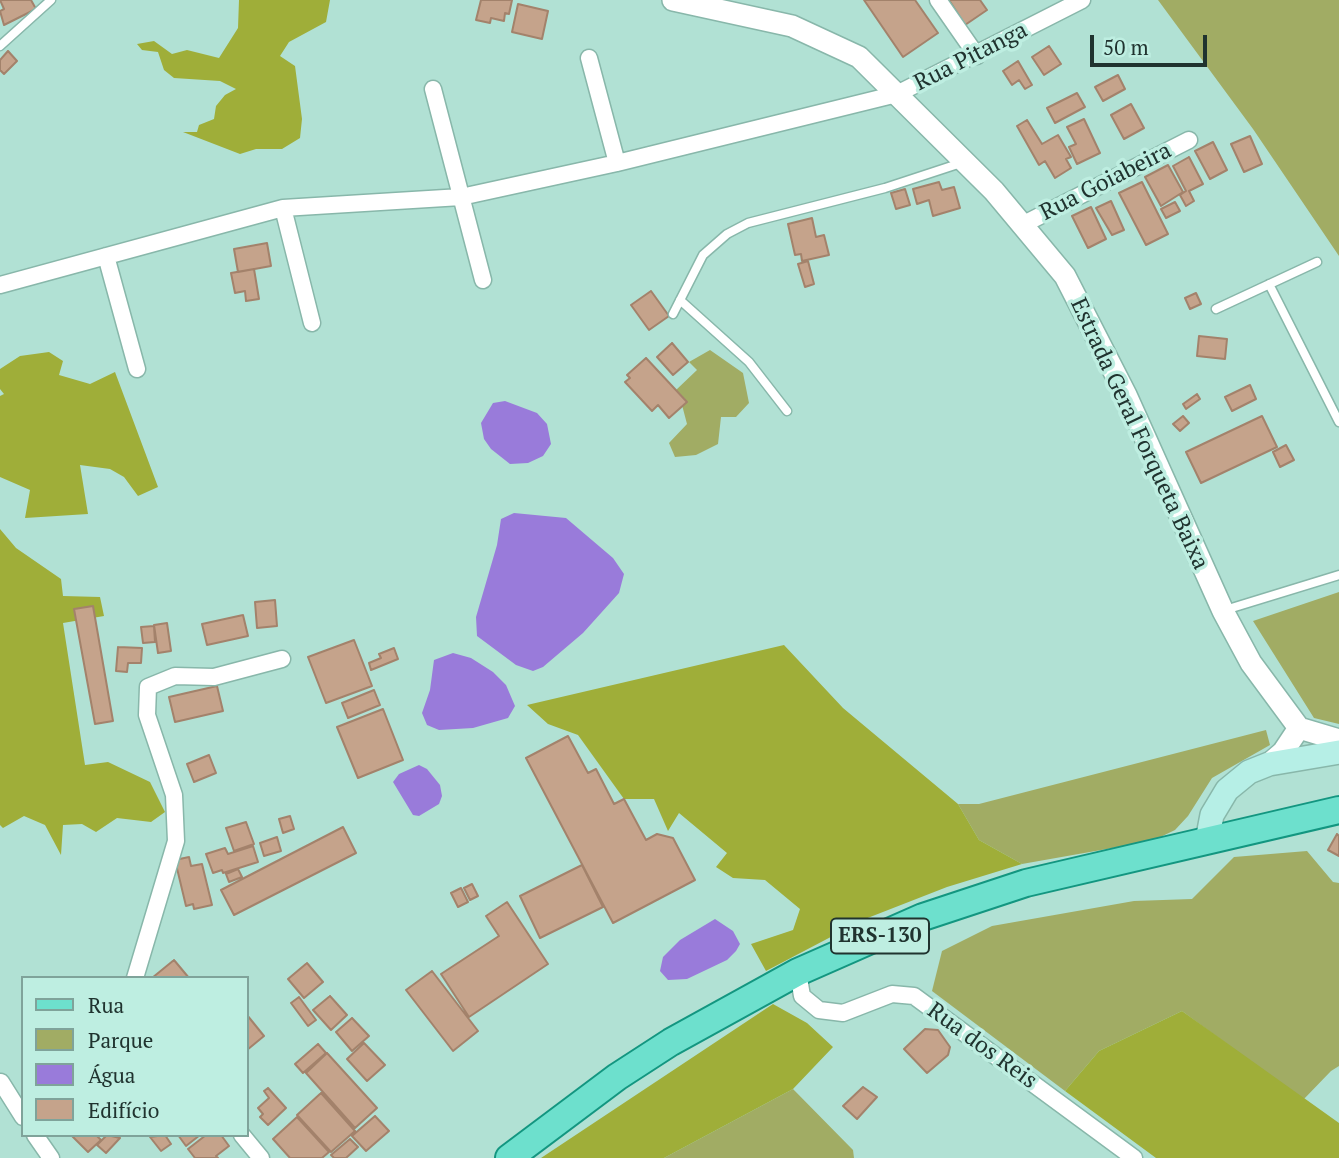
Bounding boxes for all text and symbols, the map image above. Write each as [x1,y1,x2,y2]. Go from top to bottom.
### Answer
street label: Rua Pitanga [910,17,1032,97]
scale bar [1094,21,1211,65]
text: 50 m [1103,33,1149,61]
street label: Rua Goiabeira [1036,137,1176,227]
street label: Estrada Geral Forqueta Baixa [1064,294,1214,574]
road number: ERS-130 [831,918,929,954]
legend [21,976,248,1137]
text: Rua [88,991,124,1019]
street label: Rua dos Reis [922,997,1042,1095]
text: Parque [88,1026,153,1054]
text: Água [88,1061,135,1089]
text: Edifício [88,1096,159,1124]

